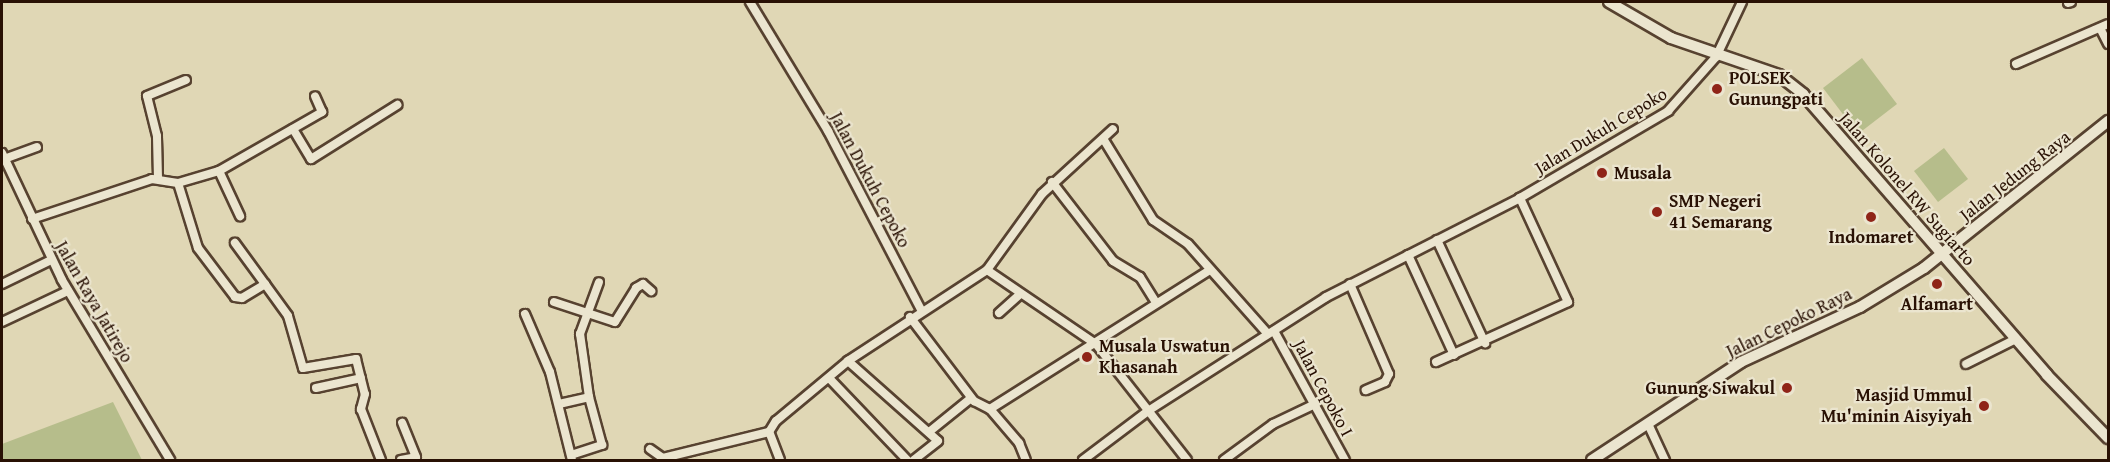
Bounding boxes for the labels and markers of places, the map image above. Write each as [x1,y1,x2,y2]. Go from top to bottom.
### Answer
place label: POLSEK Gunungpati [1729,68,1823,110]
marker: POLSEK Gunungpati [1710,82,1724,96]
place label: Musala [1614,162,1672,184]
marker: Musala [1595,166,1609,180]
place label: SMP Negeri 41 Semarang [1669,191,1772,234]
marker: SMP Negeri 41 Semarang [1650,205,1664,219]
marker: Indomaret [1864,210,1878,224]
place label: Indomaret [1829,226,1913,248]
marker: Alfamart [1930,277,1944,291]
place label: Alfamart [1901,293,1973,315]
place label: Musala Uswatun Khasanah [1099,336,1230,378]
marker: Musala Uswatun Khasanah [1080,350,1094,364]
place label: Gunung Siwakul [1646,377,1775,399]
marker: Gunung Siwakul [1780,381,1794,395]
place label: Masjid Ummul Mu'minin Aisyiyah [1821,385,1972,428]
marker: Masjid Ummul Mu'minin Aisyiyah [1977,399,1991,413]

